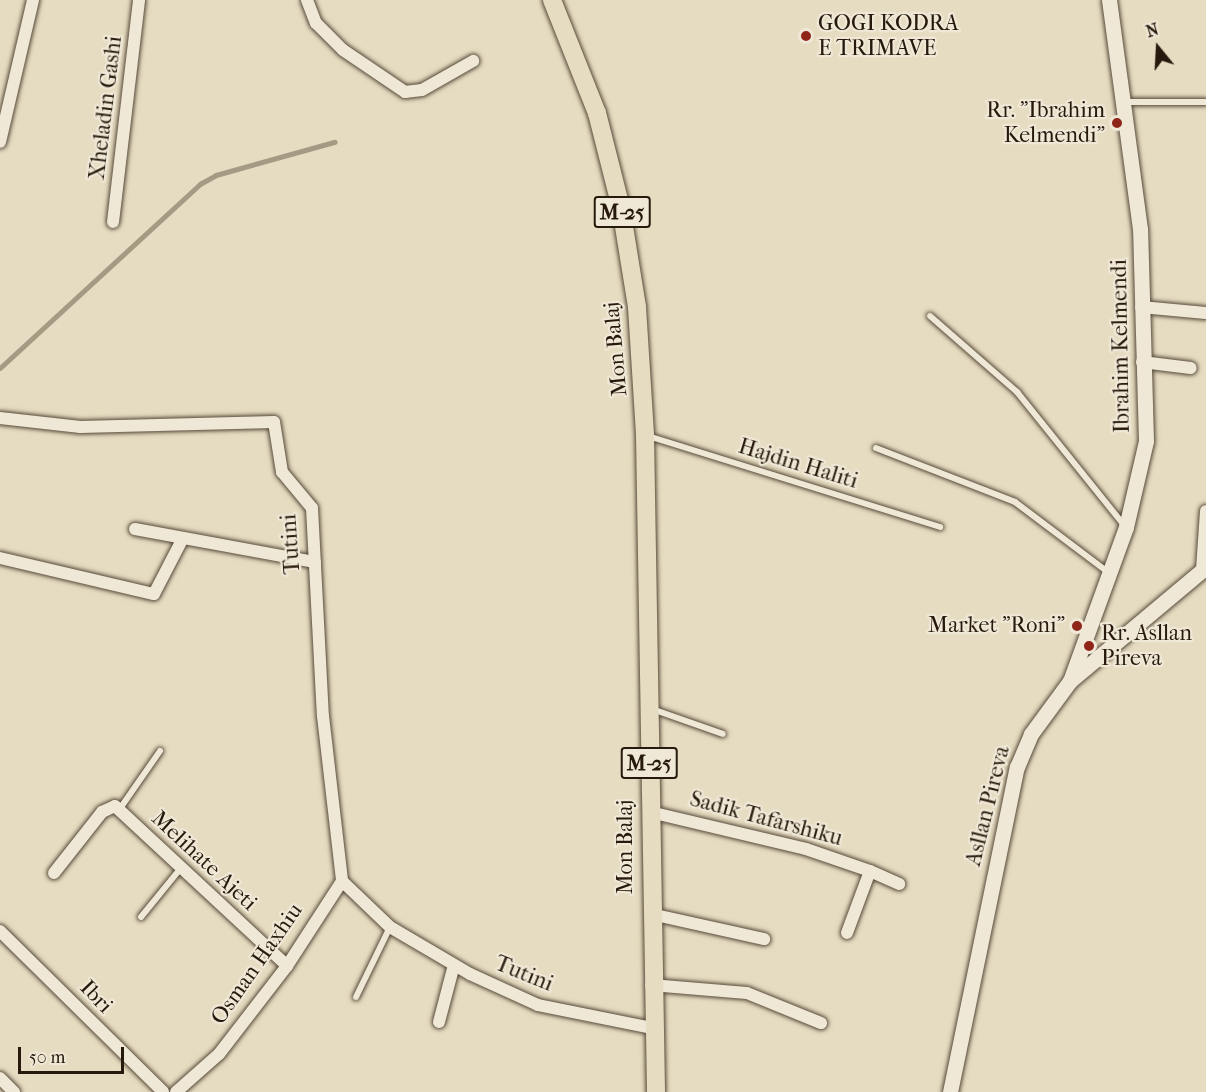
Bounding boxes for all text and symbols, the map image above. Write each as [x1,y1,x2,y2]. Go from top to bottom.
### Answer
place label: GOGI KODRA E TRIMAVE [818,10,959,62]
north arrow [1128,18,1188,78]
text: N [1144,19,1161,41]
marker: GOGI KODRA E TRIMAVE [799,29,813,43]
street label: Xheladin Gashi [84,34,128,182]
place label: Rr. "Ibrahim Kelmendi" [986,97,1105,148]
marker: Rr. "Ibrahim Kelmendi" [1110,116,1124,130]
road number: M-25 [594,194,650,230]
street label: Ibrahim Kelmendi [1106,259,1136,433]
street label: Mon Balaj [599,301,633,397]
street label: Hajdin Haliti [735,433,861,495]
street label: Tutini [276,513,306,575]
place label: Market "Roni" [928,613,1065,639]
marker: Market "Roni" [1070,619,1084,633]
place label: Rr. Asllan Pireva [1101,620,1192,672]
marker: Rr. Asllan Pireva [1082,639,1096,653]
street label: Asllan Pireva [960,743,1016,869]
road number: M-25 [620,745,678,781]
street label: Sadik Tafarshiku [687,786,845,852]
street label: Mon Balaj [613,800,639,894]
street label: Melihate Ajeti [146,806,262,916]
street label: Osman Haxhiu [206,898,308,1030]
street label: Tutini [491,950,557,998]
street label: Ibri [74,975,118,1019]
scale bar [21,1035,128,1073]
text: 50 m [29,1047,65,1068]

